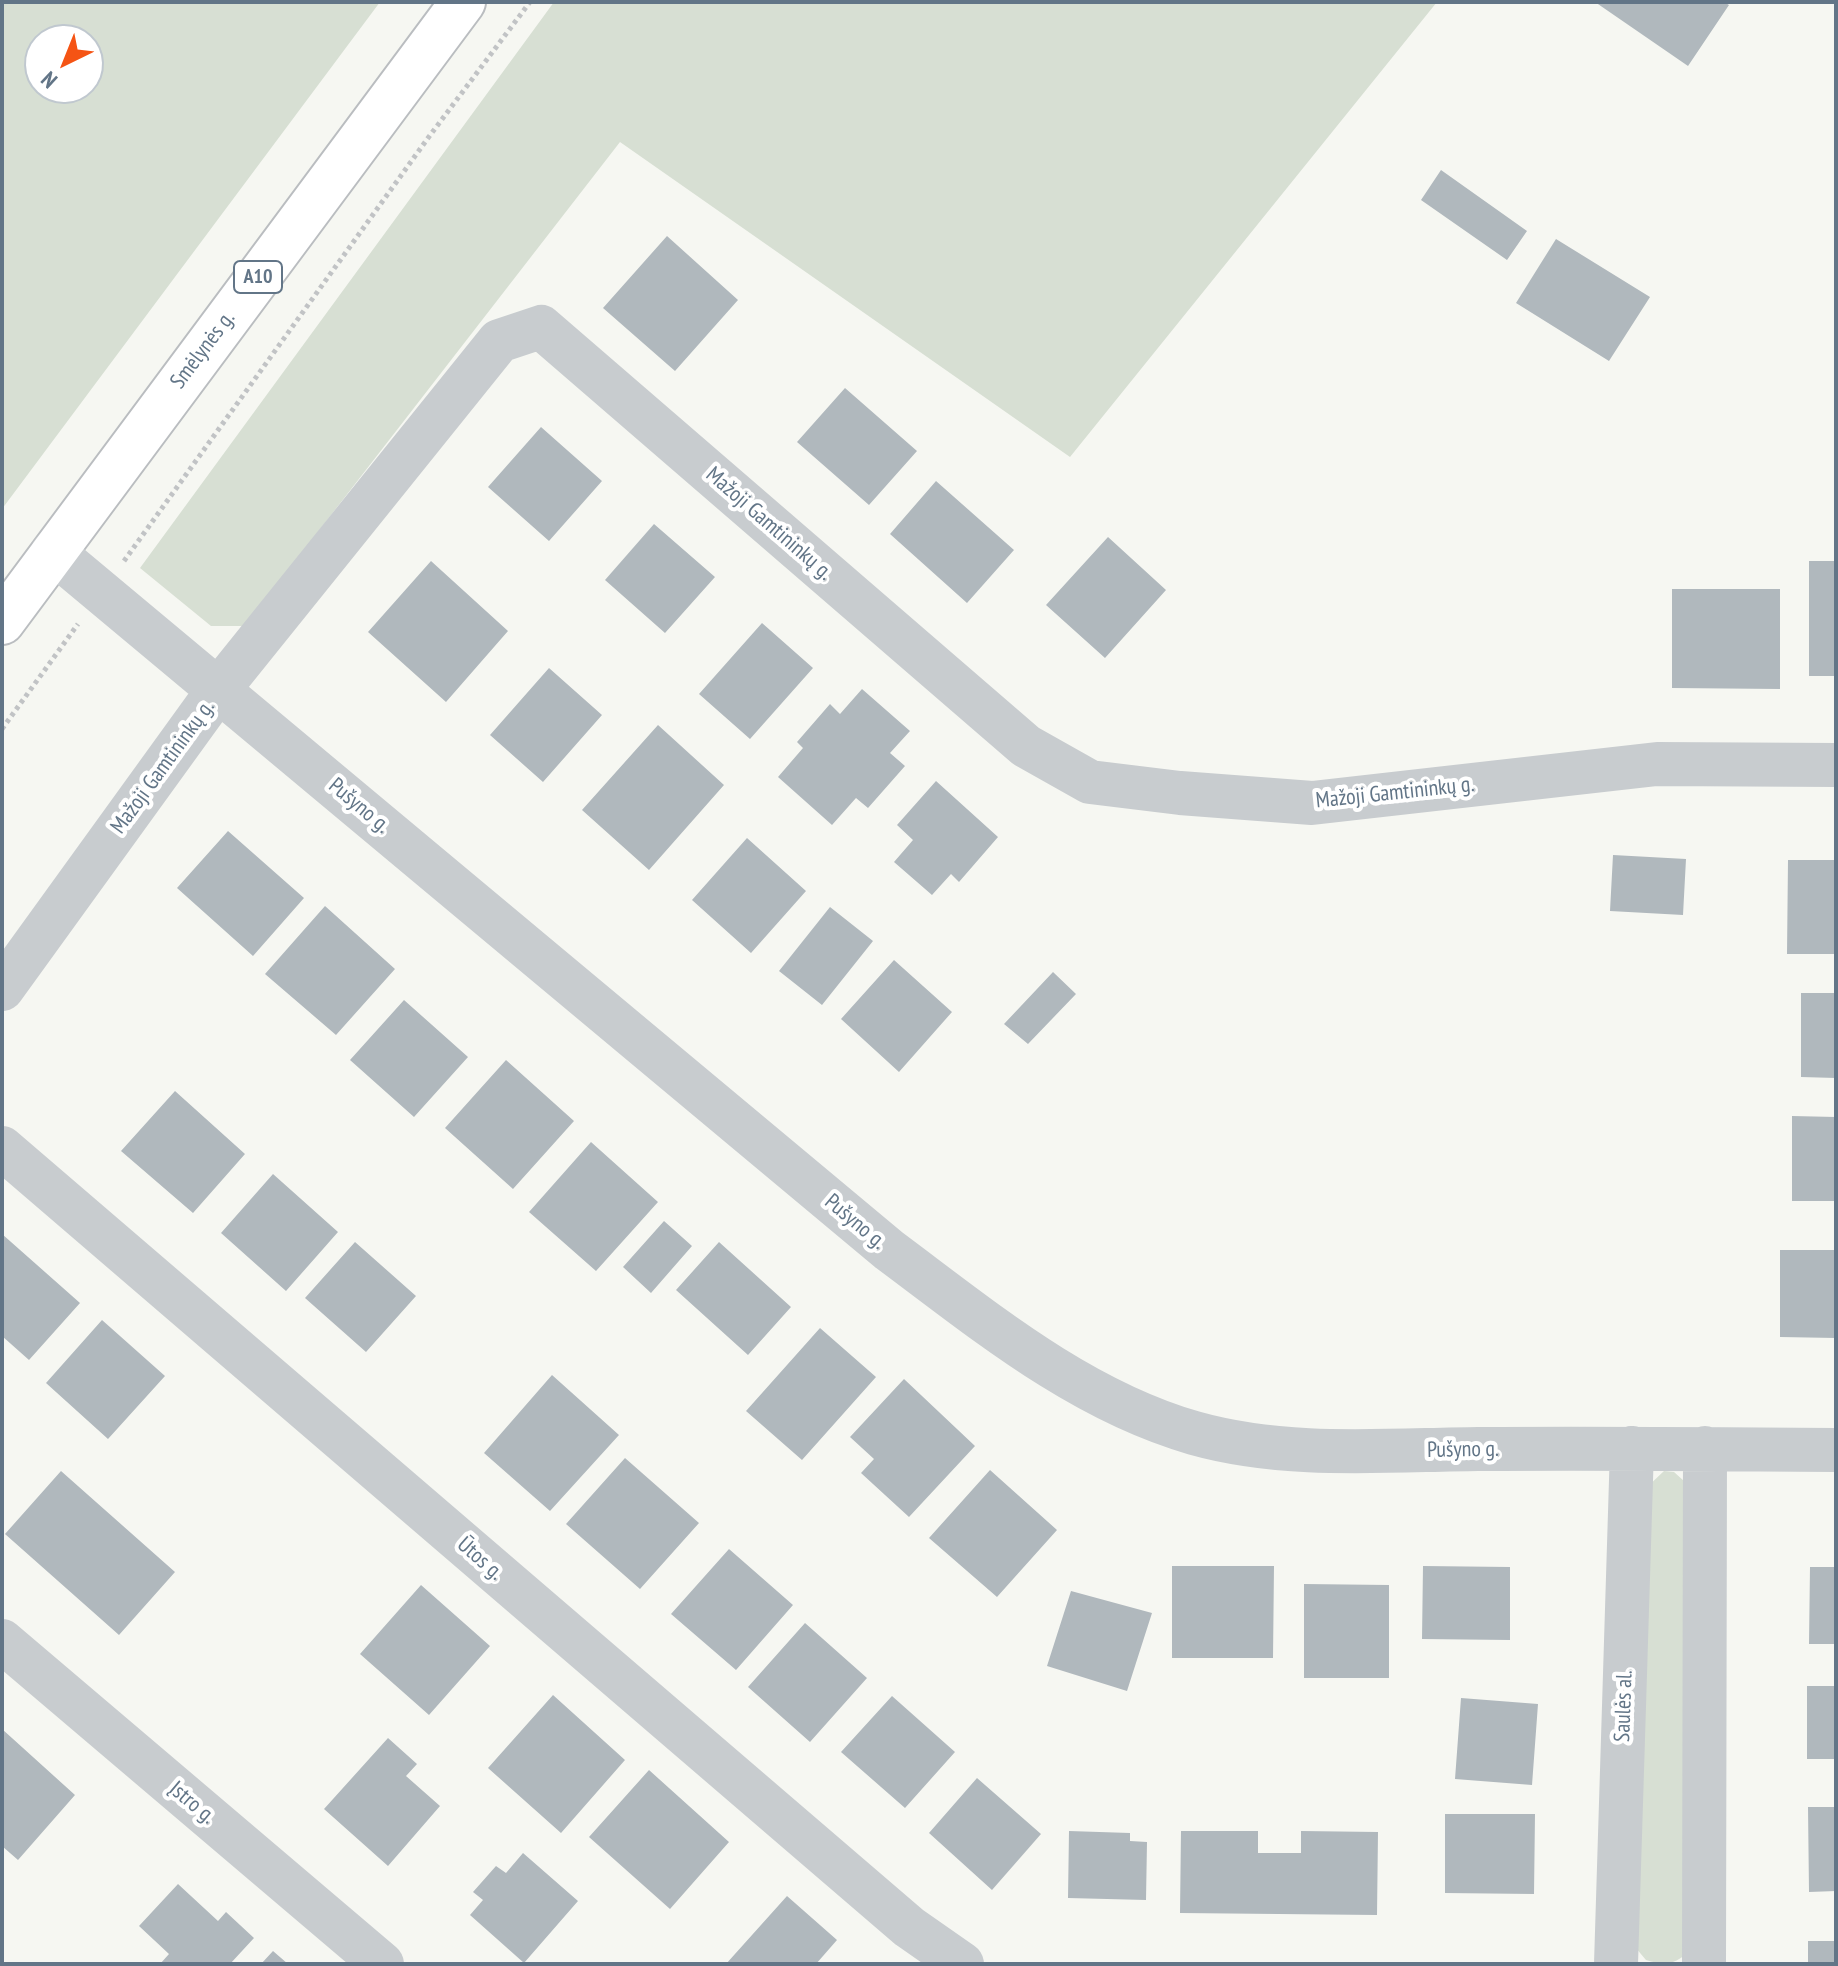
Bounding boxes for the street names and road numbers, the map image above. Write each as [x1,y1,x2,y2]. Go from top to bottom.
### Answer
road number: A10 [234,261,282,293]
street label: Smėlynės g. [165,306,241,394]
street label: Mažoji Gamtininkų g. [700,462,838,586]
street label: Mažoji Gamtininkų g. [106,695,220,839]
street label: Mažoji Gamtininkų g. [1314,772,1476,814]
street label: Pušyno g. [323,773,395,839]
street label: Pušyno g. [819,1189,891,1255]
street label: Pušyno g. [1427,1436,1499,1464]
street label: Ūtos g. [452,1532,508,1586]
street label: Saulės al. [1610,1670,1638,1742]
street label: Įstro g. [164,1776,220,1830]

